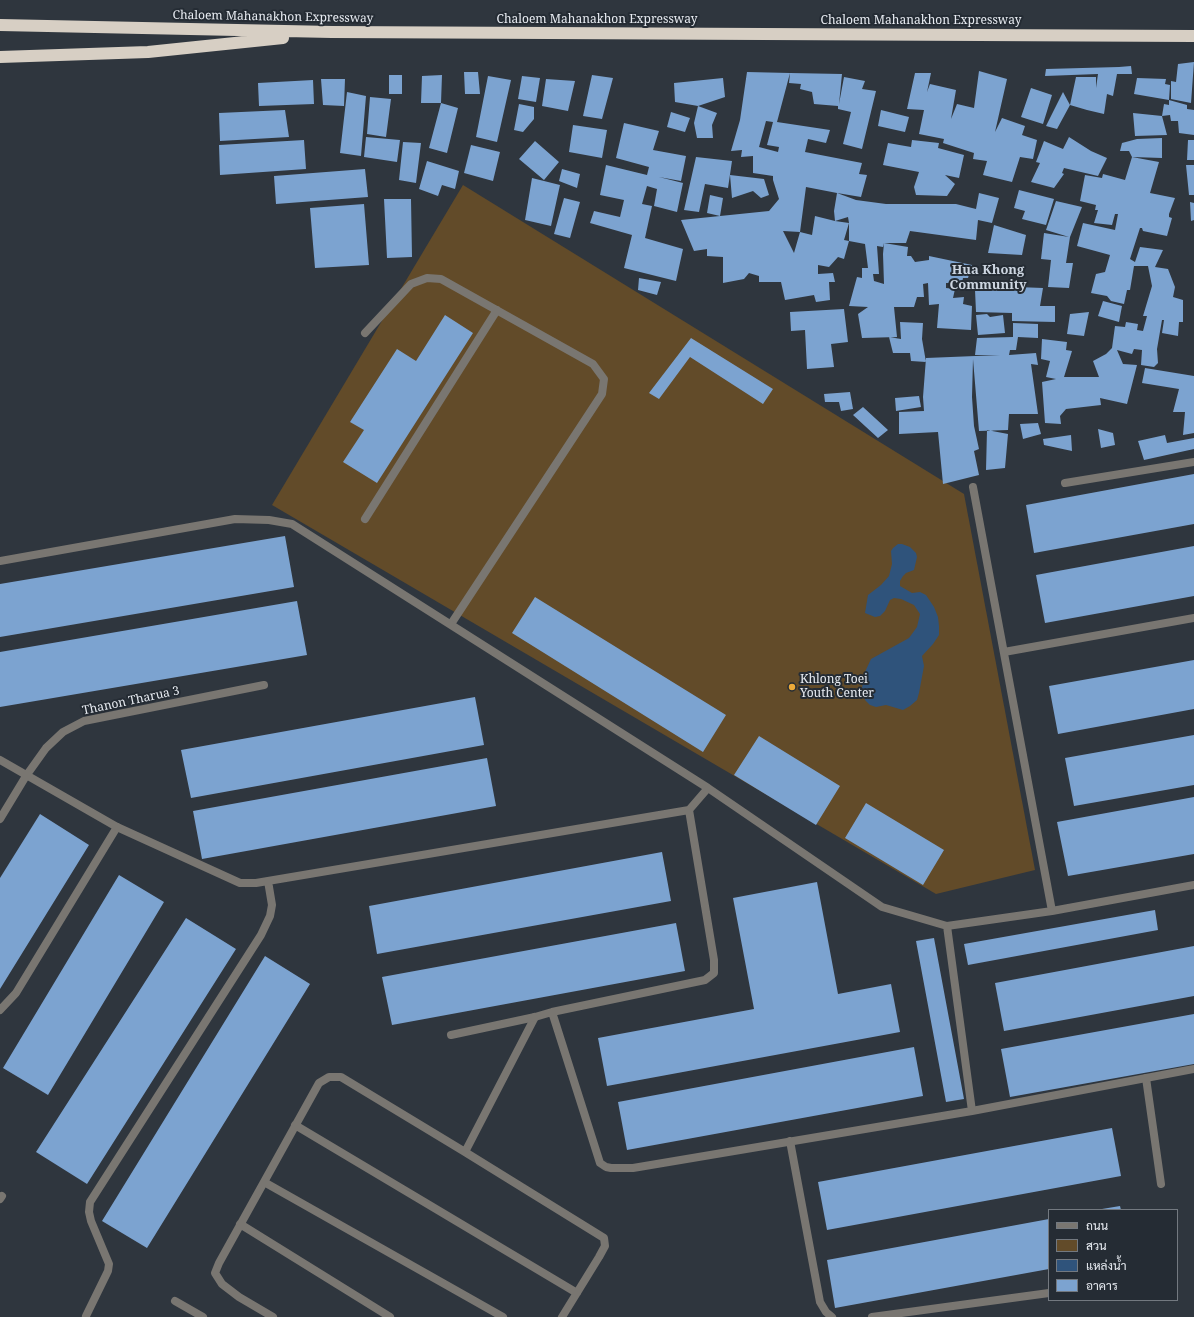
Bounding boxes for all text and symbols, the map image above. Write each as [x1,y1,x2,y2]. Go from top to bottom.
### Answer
street label: Chaloem Mahanakhon Expressway [172,8,374,26]
street label: Chaloem Mahanakhon Expressway [497,13,697,27]
street label: Chaloem Mahanakhon Expressway [821,14,1021,28]
district label: Hua Khong Community [949,262,1027,293]
place label: Khlong Toei Youth Center [800,673,874,701]
marker: Khlong Toei Youth Center [787,682,797,692]
street label: Thanon Tharua 3 [81,684,181,718]
legend [1048,1209,1178,1301]
text: ถนน [1086,1217,1108,1234]
text: สวน [1086,1237,1107,1254]
text: แหล่งน้ำ [1086,1257,1126,1274]
text: อาคาร [1086,1277,1118,1294]

